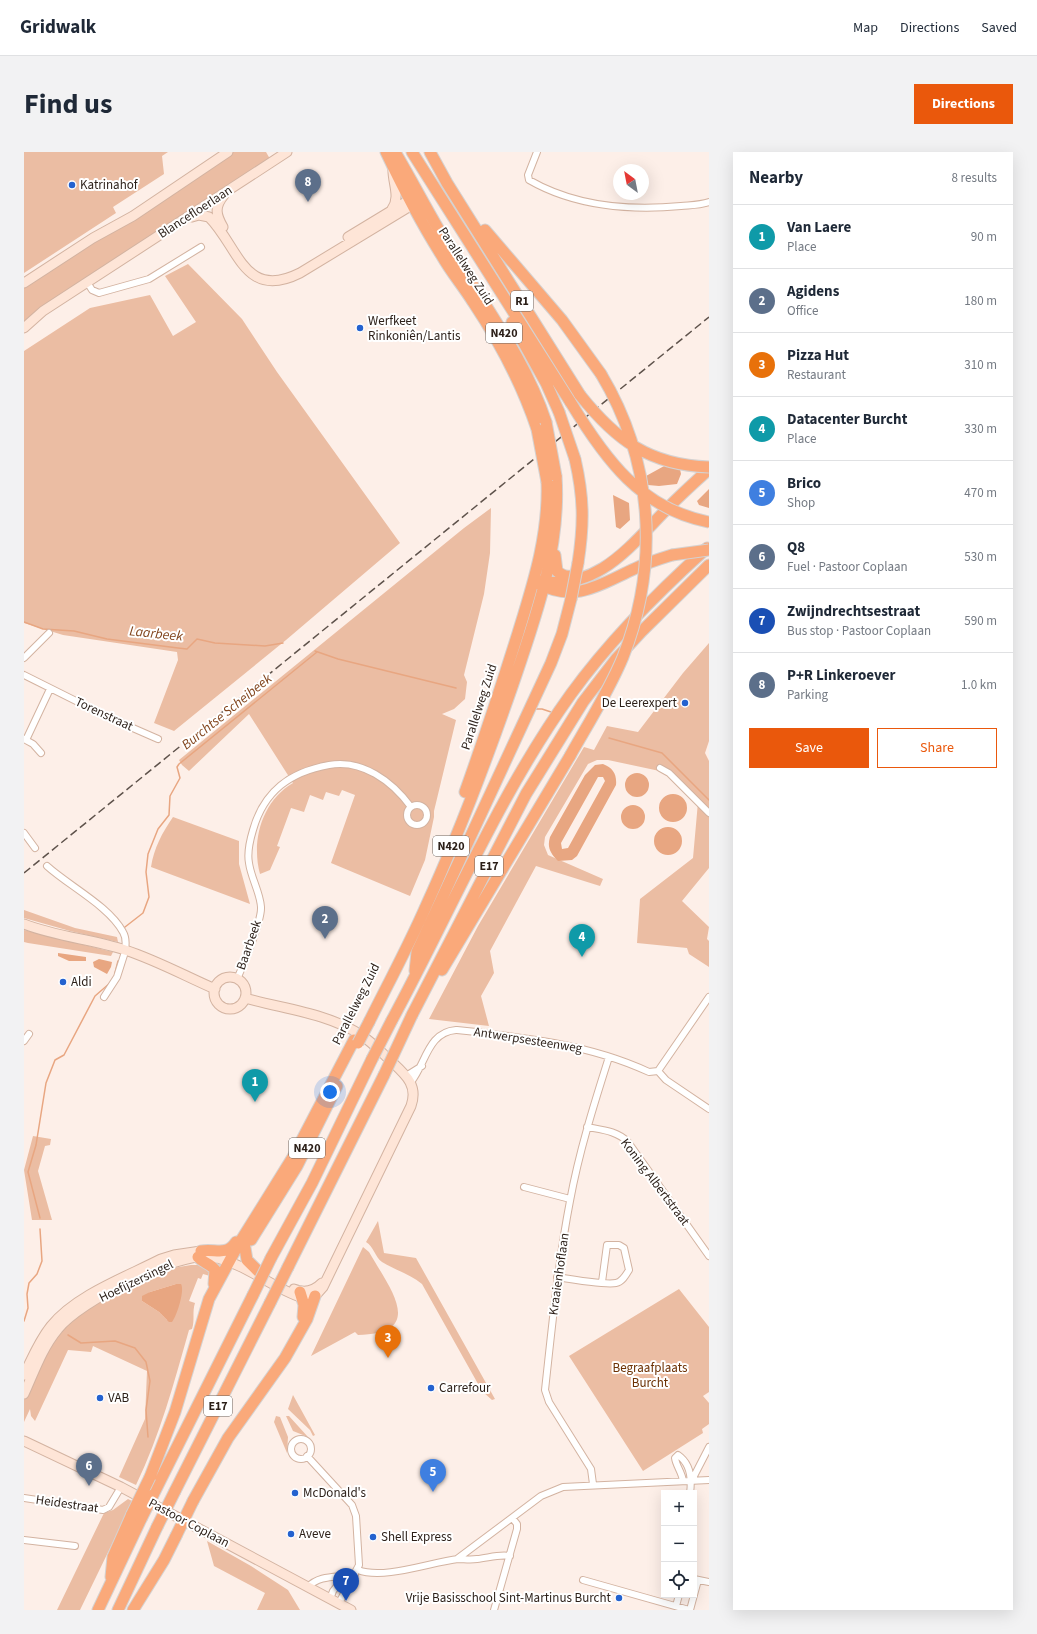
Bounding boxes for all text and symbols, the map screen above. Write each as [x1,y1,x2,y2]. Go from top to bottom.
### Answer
text: Gridwalk [20,14,96,41]
text: Map [853,18,878,38]
text: Directions [900,18,959,38]
text: Saved [981,18,1017,38]
text: Find us [24,84,112,124]
button: Directions [914,84,1013,124]
north arrow [613,164,649,200]
text: Nearby [749,166,803,190]
pin: 8 [295,169,321,202]
text: 8 results [952,169,997,187]
place label: Katrinahof [80,176,139,194]
marker: Katrinahof [67,180,77,190]
street label: Blancefloerlaan [154,181,236,243]
text: Van Laere [787,217,851,238]
street label: Parallelweg Zuid [434,224,498,308]
text: 1 [759,228,765,246]
text: 90 m [971,228,997,246]
text: Place [787,238,816,256]
text: Agidens [787,281,839,302]
road number: R1 [511,291,533,311]
text: 2 [759,292,765,310]
text: 180 m [964,292,997,310]
text: Office [787,302,818,320]
place label: Werfkeet Rinkoniên/Lantis [368,312,461,345]
marker: Werfkeet Rinkoniên/Lantis [355,323,365,333]
road number: N420 [486,323,522,343]
text: Pizza Hut [787,345,849,366]
text: 3 [759,356,765,374]
text: 310 m [964,356,997,374]
text: Restaurant [787,366,846,384]
text: Datacenter Burcht [787,409,907,430]
text: 4 [759,420,765,438]
text: 330 m [964,420,997,438]
text: Place [787,430,816,448]
text: Brico [787,473,821,494]
text: 5 [759,484,765,502]
text: 470 m [964,484,997,502]
text: Shop [787,494,815,512]
text: Q8 [787,537,805,558]
text: 6 [759,548,765,566]
text: 530 m [964,548,997,566]
text: Fuel · Pastoor Coplaan [787,558,908,576]
text: Zwijndrechtsestraat [787,601,920,622]
text: 7 [759,612,765,630]
text: 590 m [964,612,997,630]
water label: Laarbeek [128,621,184,647]
text: Bus stop · Pastoor Coplaan [787,622,931,640]
street label: Parallelweg Zuid [457,662,501,752]
text: P+R Linkeroever [787,665,895,686]
water label: Burchtse Scheibeek [178,669,277,755]
text: 8 [759,676,765,694]
text: 1.0 km [961,676,997,694]
text: Parking [787,686,828,704]
street label: Torenstraat [72,693,137,736]
place label: De Leerexpert [602,694,678,712]
marker: De Leerexpert [680,698,690,708]
button: Save [749,728,869,768]
button: Share [877,728,997,768]
road number: N420 [433,836,469,856]
road number: E17 [475,856,503,876]
pin: 2 [312,906,338,939]
street label: Baarbeek [232,917,266,972]
pin: 4 [569,924,595,957]
street label: Parallelweg Zuid [328,960,384,1048]
place label: Aldi [71,973,92,991]
marker: Aldi [58,977,68,987]
street label: Antwerpsesteenweg [473,1023,584,1058]
pin: 1 [242,1069,268,1102]
your location [320,1082,340,1102]
street label: Koning Albertstraat [616,1135,694,1230]
road number: N420 [289,1138,325,1158]
street label: Kraaienhoflaan [544,1232,574,1316]
street label: Hoefijzersingel [96,1255,176,1307]
pin: 3 [375,1325,401,1358]
park label: Begraafplaats Burcht [613,1359,688,1392]
place label: Carrefour [439,1379,491,1397]
marker: Carrefour [426,1383,436,1393]
place label: VAB [108,1389,130,1407]
marker: VAB [95,1393,105,1403]
road number: E17 [204,1396,232,1416]
pin: 6 [76,1453,102,1486]
pin: 5 [420,1459,446,1492]
place label: McDonald's [303,1484,367,1502]
marker: McDonald's [290,1488,300,1498]
map controls [661,1490,697,1598]
button: + [661,1490,697,1526]
street label: Heidestraat [35,1491,100,1517]
street label: Pastoor Coplaan [145,1494,233,1552]
place label: Aveve [299,1525,331,1543]
button: − [661,1526,697,1562]
place label: Shell Express [381,1528,452,1546]
marker: Aveve [286,1529,296,1539]
marker: Shell Express [368,1532,378,1542]
button: locate [661,1562,697,1598]
pin: 7 [333,1568,359,1601]
place label: Vrije Basisschool Sint-Martinus Burcht [406,1589,612,1607]
marker: Vrije Basisschool Sint-Martinus Burcht [614,1593,624,1603]

